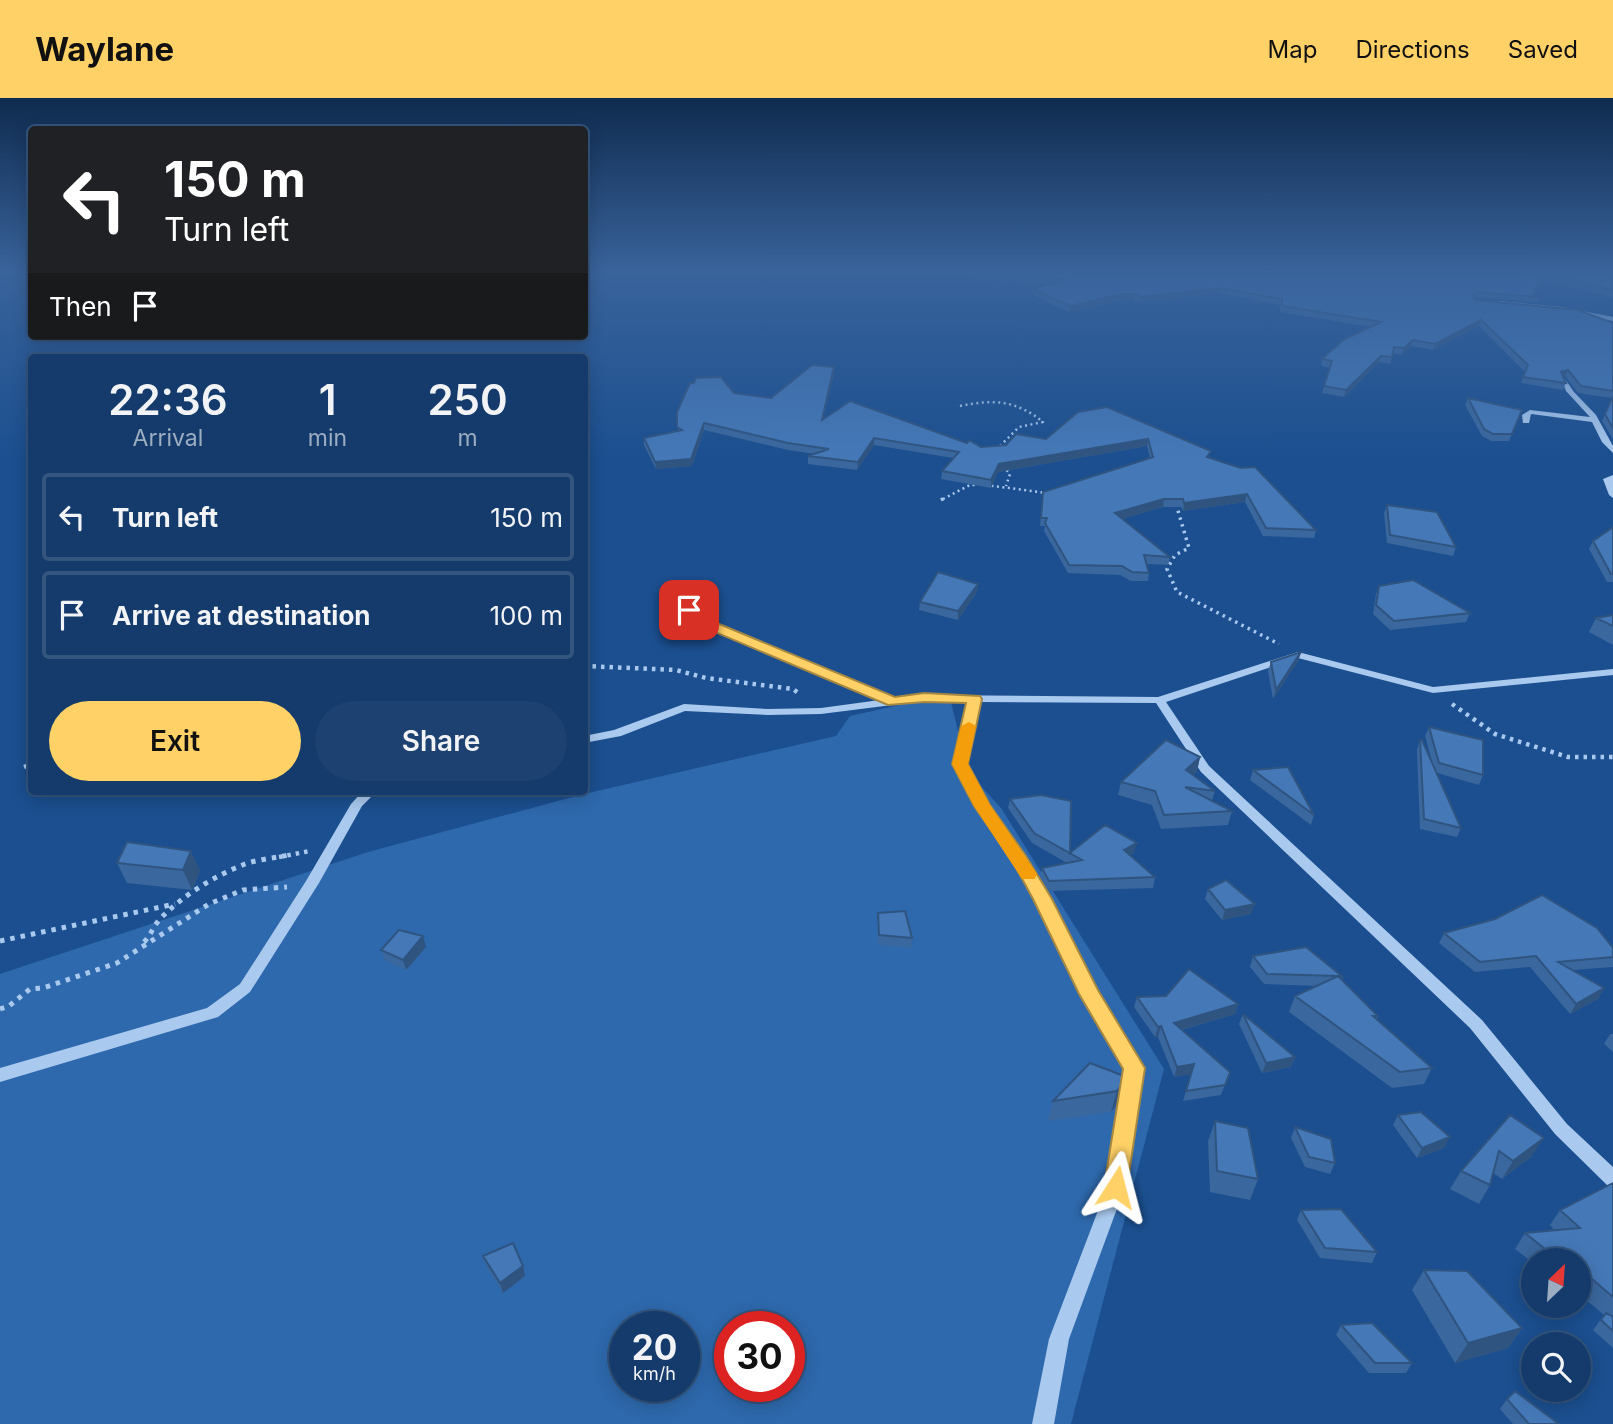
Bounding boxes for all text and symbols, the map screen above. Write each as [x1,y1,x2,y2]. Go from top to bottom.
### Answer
text: Waylane [35,29,174,69]
text: Map [1268,35,1317,64]
text: Directions [1355,35,1470,64]
text: Saved [1508,35,1578,64]
text: 150 m [164,150,306,209]
icon: left [49,154,140,245]
text: Turn left [164,210,289,249]
icon: arrive [126,287,164,325]
text: Then [49,291,112,322]
text: 22:36 [108,374,228,425]
text: 1 [319,374,336,425]
text: 250 [427,374,508,425]
text: Arrival [133,424,203,452]
text: min [308,424,347,452]
text: m [458,424,478,452]
icon: left [53,498,91,536]
text: Turn left [112,502,218,533]
text: 150 m [490,502,563,533]
pin [659,580,719,640]
icon: arrive [670,591,708,629]
icon: arrive [53,596,91,634]
text: Arrive at destination [112,600,371,631]
text: 100 m [490,600,563,631]
button: Exit [49,701,301,781]
button: Share [315,701,567,781]
position arrow [1079,1150,1153,1224]
north arrow [1521,1248,1591,1318]
map controls [1521,1248,1591,1402]
speed limit sign: 30 [714,1311,805,1402]
text: 20 [632,1326,677,1368]
button: search [1521,1332,1591,1402]
text: km/h [633,1363,676,1384]

